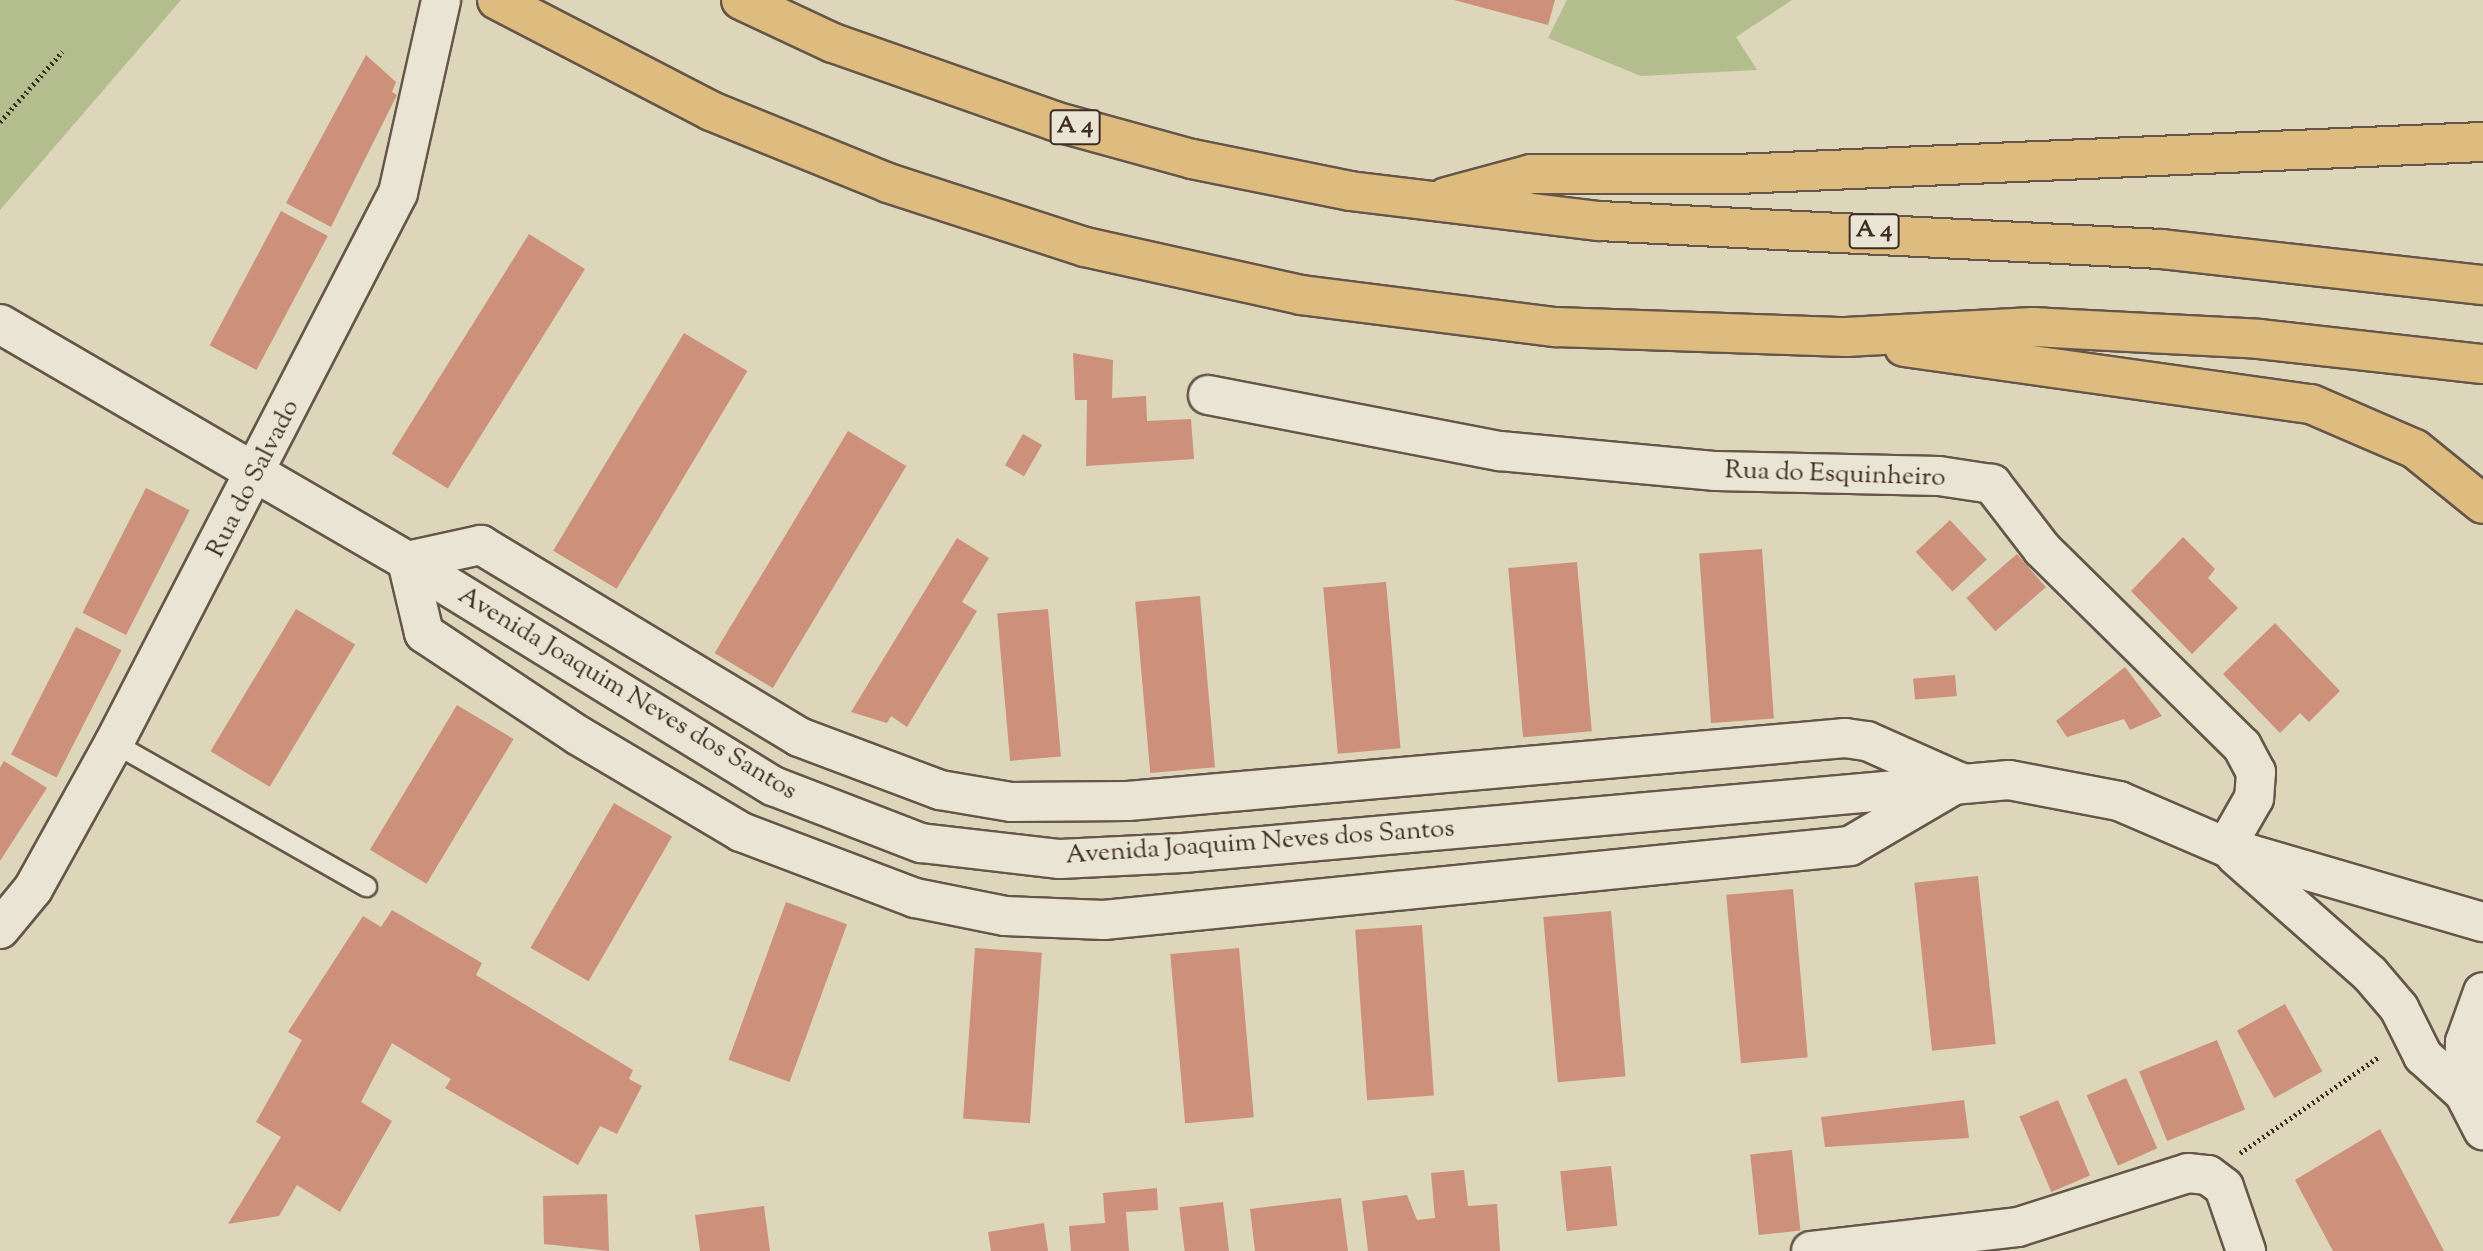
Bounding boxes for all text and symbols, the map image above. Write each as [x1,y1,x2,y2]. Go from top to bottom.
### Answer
road number: A 4 [1049,106,1101,148]
road number: A 4 [1848,210,1900,252]
street label: Rua do Salvado [201,395,307,563]
street label: Rua do Esquinheiro [1724,456,1946,494]
street label: Avenida Joaquim Neves dos Santos [452,580,802,808]
street label: Avenida Joaquim Neves dos Santos [1065,814,1455,872]

